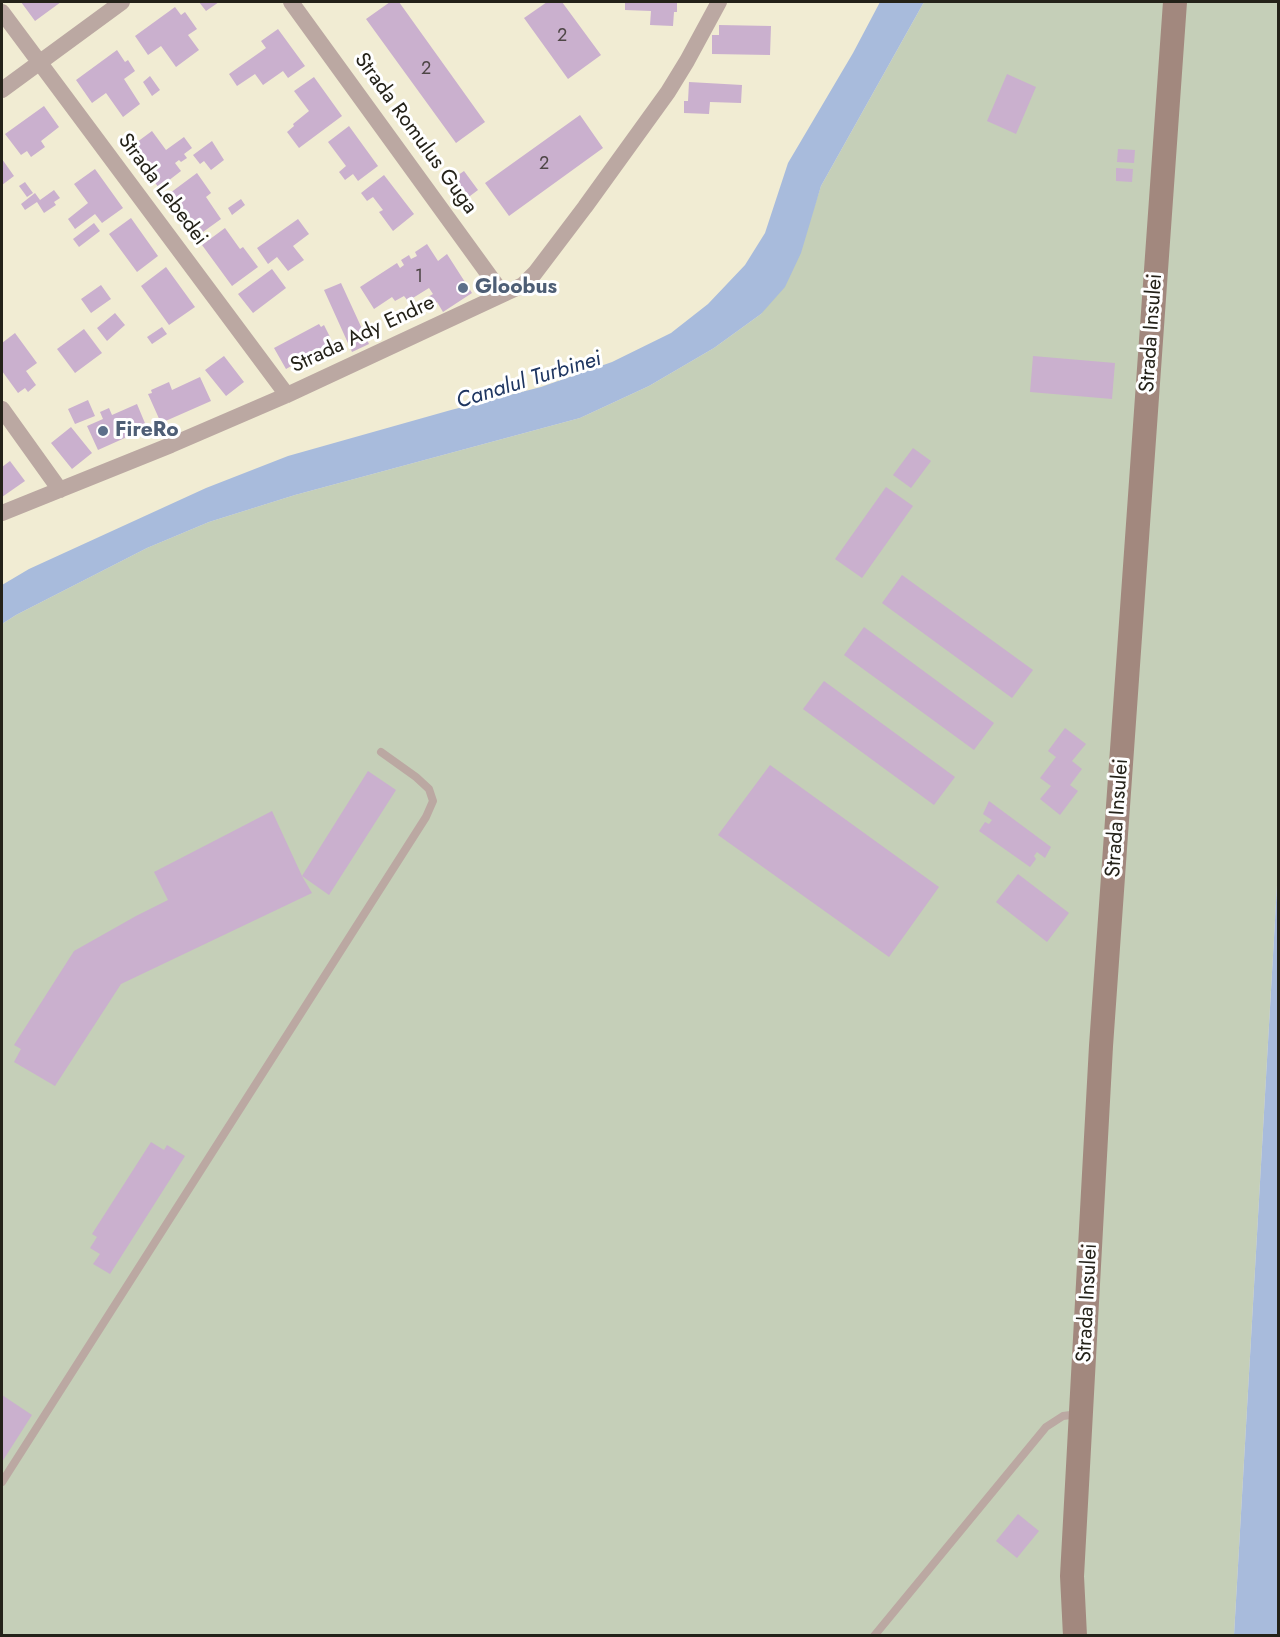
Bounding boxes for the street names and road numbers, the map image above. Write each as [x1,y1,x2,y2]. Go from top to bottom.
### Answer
street label: Strada Romulus Guga [348,49,482,219]
street label: Strada Lebedei [112,129,212,251]
street label: Strada Insulei [1135,273,1169,393]
street label: Strada Ady Endre [287,291,439,379]
street label: Strada Insulei [1101,758,1135,878]
street label: Strada Insulei [1072,1243,1104,1363]

